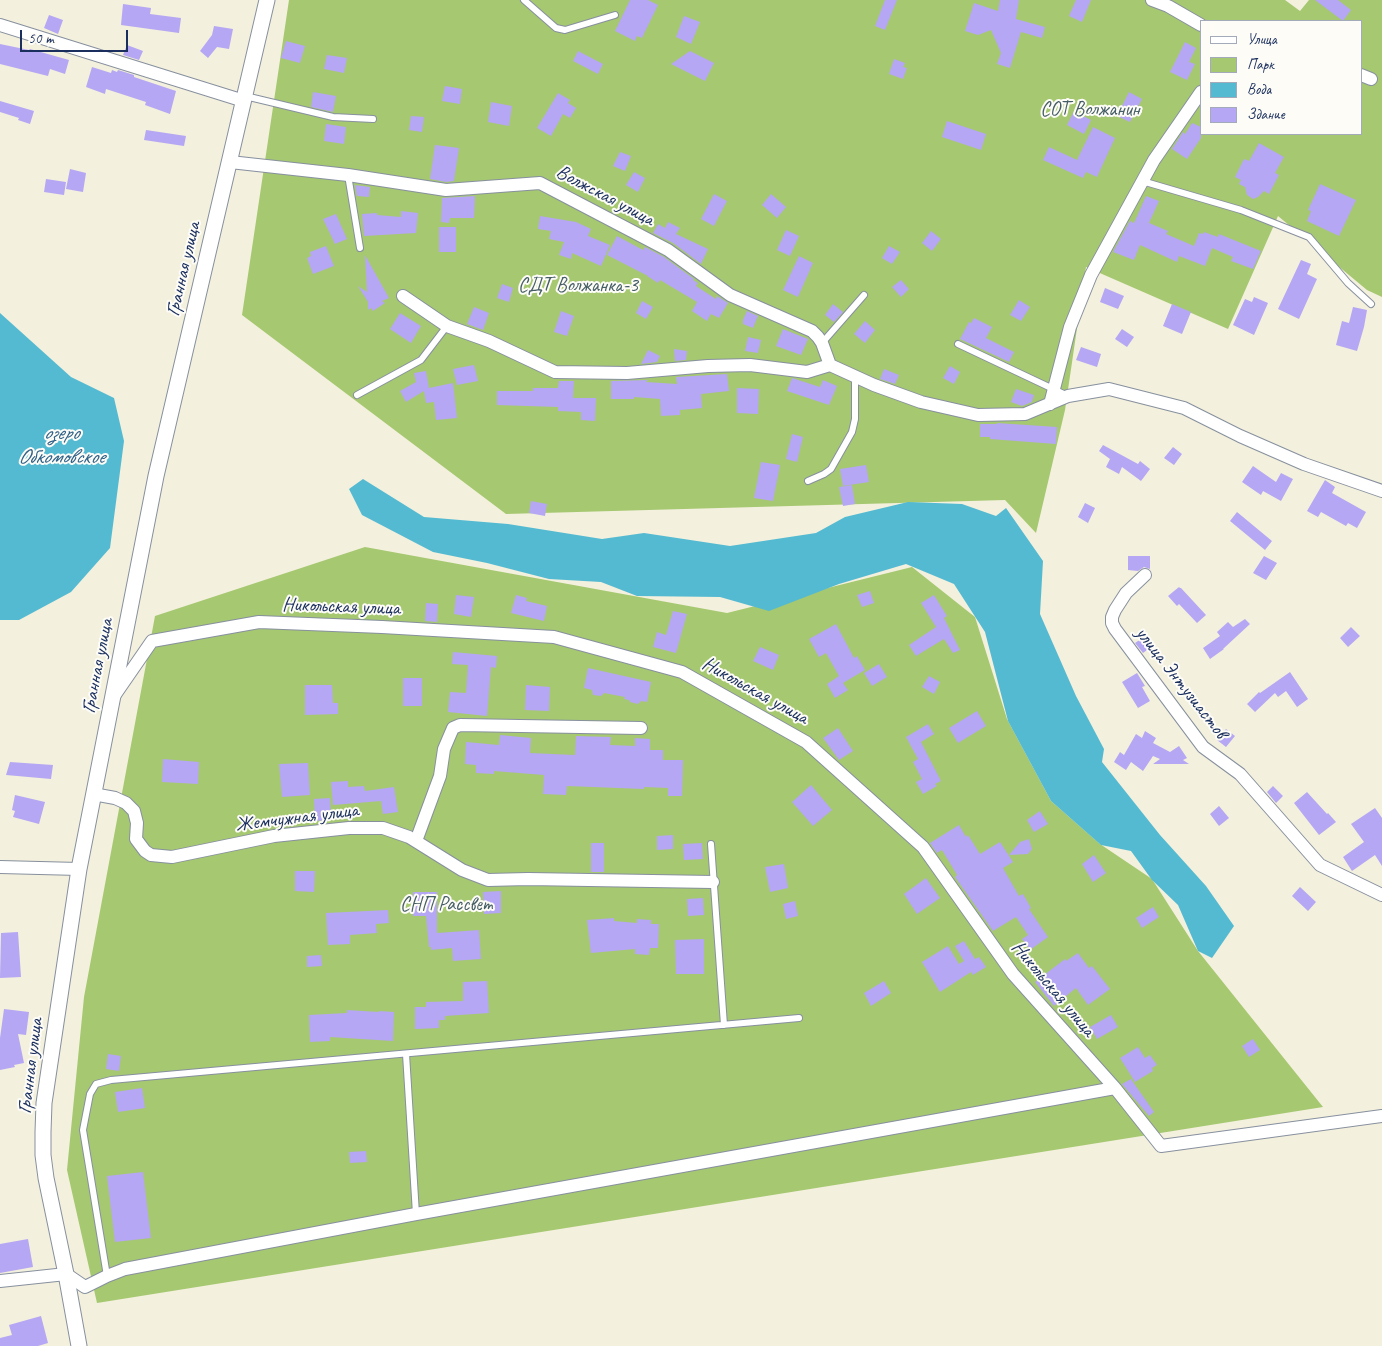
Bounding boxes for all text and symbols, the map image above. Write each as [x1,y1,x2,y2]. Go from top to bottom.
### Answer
scale bar [22,20,130,52]
legend [1200,20,1362,135]
text: 50 m [28,29,54,48]
text: Улица [1247,30,1277,49]
text: Парк [1247,55,1274,74]
text: Вода [1247,80,1271,99]
park label: СОТ Волжанин [1040,98,1140,122]
text: Здание [1247,105,1285,124]
street label: Волжская улица [552,160,658,232]
street label: Гранная улица [162,220,206,318]
park label: СДТ Волжанка-3 [518,274,638,298]
water label: озеро Обкомовское [18,420,104,470]
street label: Никольская улица [282,593,400,621]
street label: Гранная улица [77,617,119,715]
street label: улица Энтузиастов [1130,622,1232,744]
street label: Никольская улица [698,652,812,730]
street label: Жемчужная улица [234,799,360,837]
park label: СНП Рассвет [400,893,492,917]
street label: Никольская улица [1006,936,1100,1042]
street label: Гранная улица [13,1017,49,1115]

